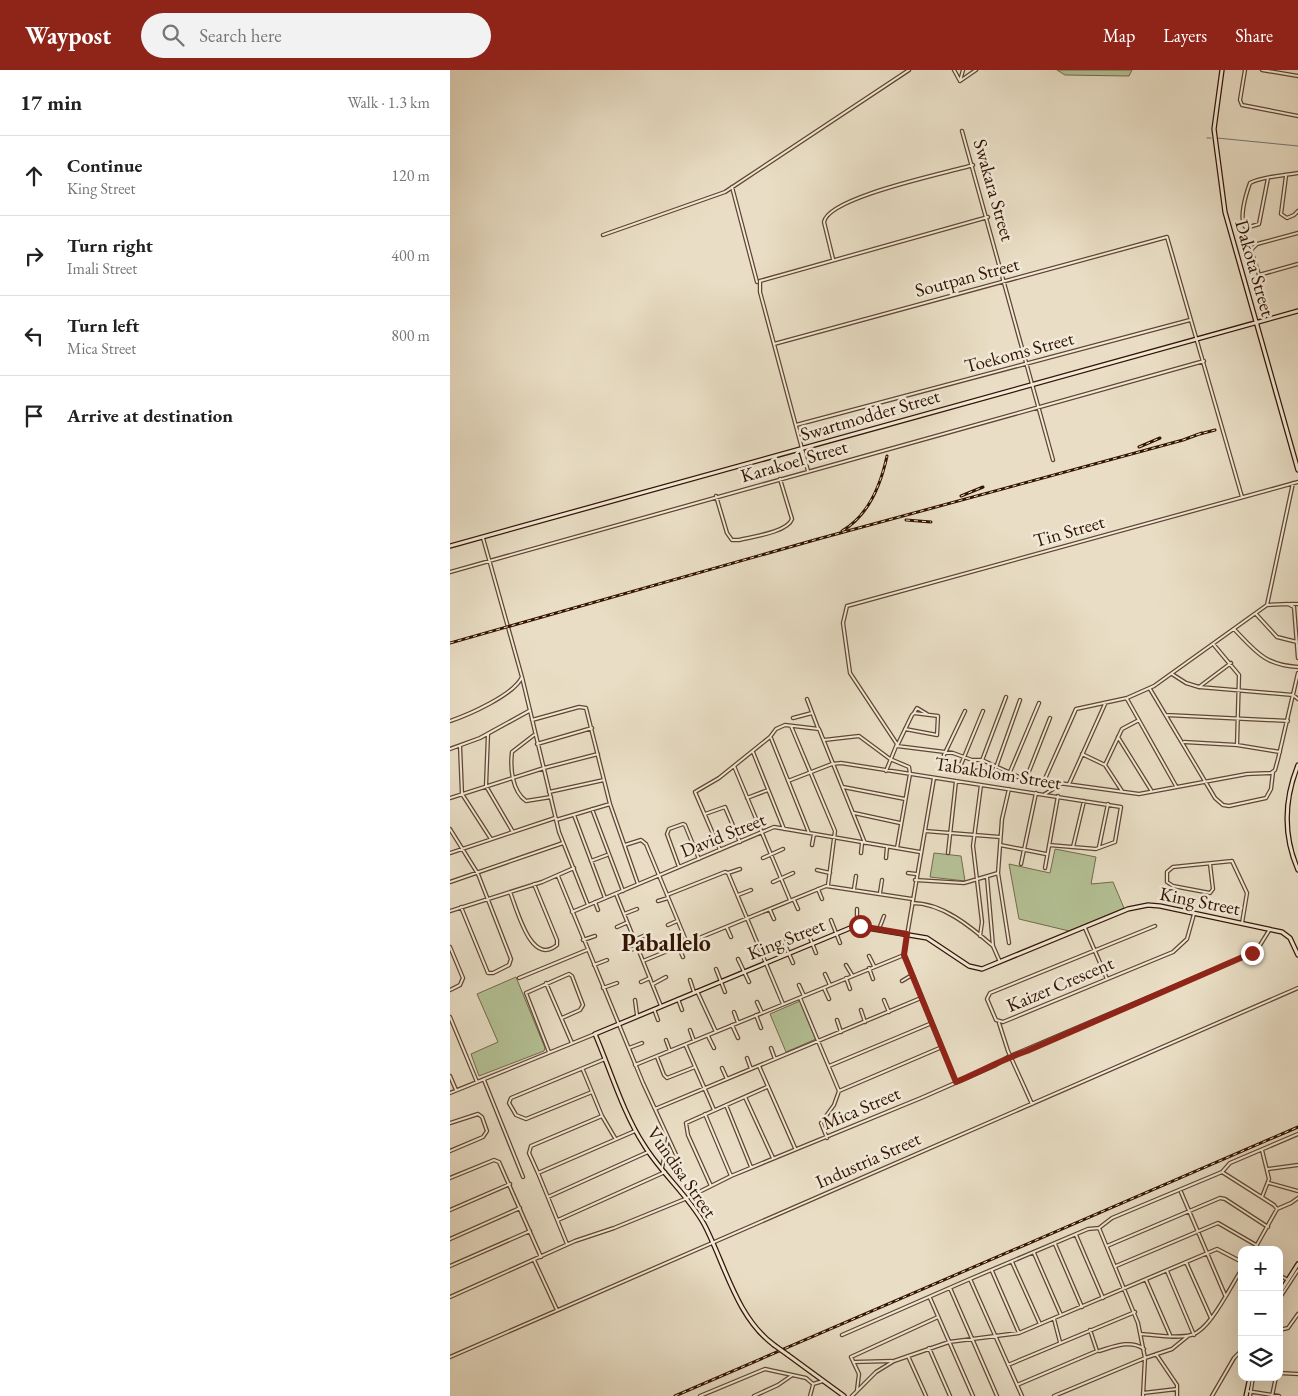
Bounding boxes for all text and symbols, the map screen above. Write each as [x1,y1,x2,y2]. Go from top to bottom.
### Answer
search box [141,13,491,58]
text: Waypost [25,20,111,51]
icon: search [159,21,187,49]
text: Search here [199,23,282,48]
text: Map [1103,24,1135,47]
text: Layers [1163,24,1207,47]
text: Share [1235,24,1273,47]
text: 17 min [20,89,82,116]
text: Walk · 1.3 km [347,92,430,113]
street label: Swakara Street [967,136,1021,244]
text: Continue [67,153,142,178]
icon: ahead [20,162,48,190]
text: 120 m [391,165,430,186]
text: King Street [67,178,136,199]
street label: Dakota Street [1229,217,1281,319]
text: Turn right [67,233,153,258]
icon: right [20,242,48,270]
text: 400 m [391,245,430,266]
street label: Soutpan Street [912,251,1022,303]
text: Imali Street [67,258,137,279]
text: Turn left [67,313,139,338]
icon: left [20,322,48,350]
text: 800 m [391,325,430,346]
street label: Toekoms Street [962,325,1077,379]
text: Mica Street [67,338,136,359]
street label: Swartmodder Street [797,383,943,447]
icon: arrive [20,402,48,430]
text: Arrive at destination [67,403,233,428]
street label: Karakoel Street [738,434,850,488]
street label: Tin Street [1030,509,1108,553]
street label: Tabakblom Street [933,751,1063,795]
street label: David Street [677,807,769,863]
street label: King Street [1158,881,1242,921]
street label: King Street [744,912,828,966]
route start [849,915,872,938]
district label: Paballelo [621,927,711,958]
route end [1241,942,1264,965]
street label: Kaizer Crescent [1003,950,1117,1018]
street label: Mica Street [818,1080,904,1136]
street label: Vundisa Street [641,1121,723,1223]
street label: Industria Street [812,1126,924,1194]
map controls [1238,1246,1283,1381]
button: + [1238,1246,1283,1291]
button: − [1238,1291,1283,1336]
button: layers [1238,1336,1283,1381]

